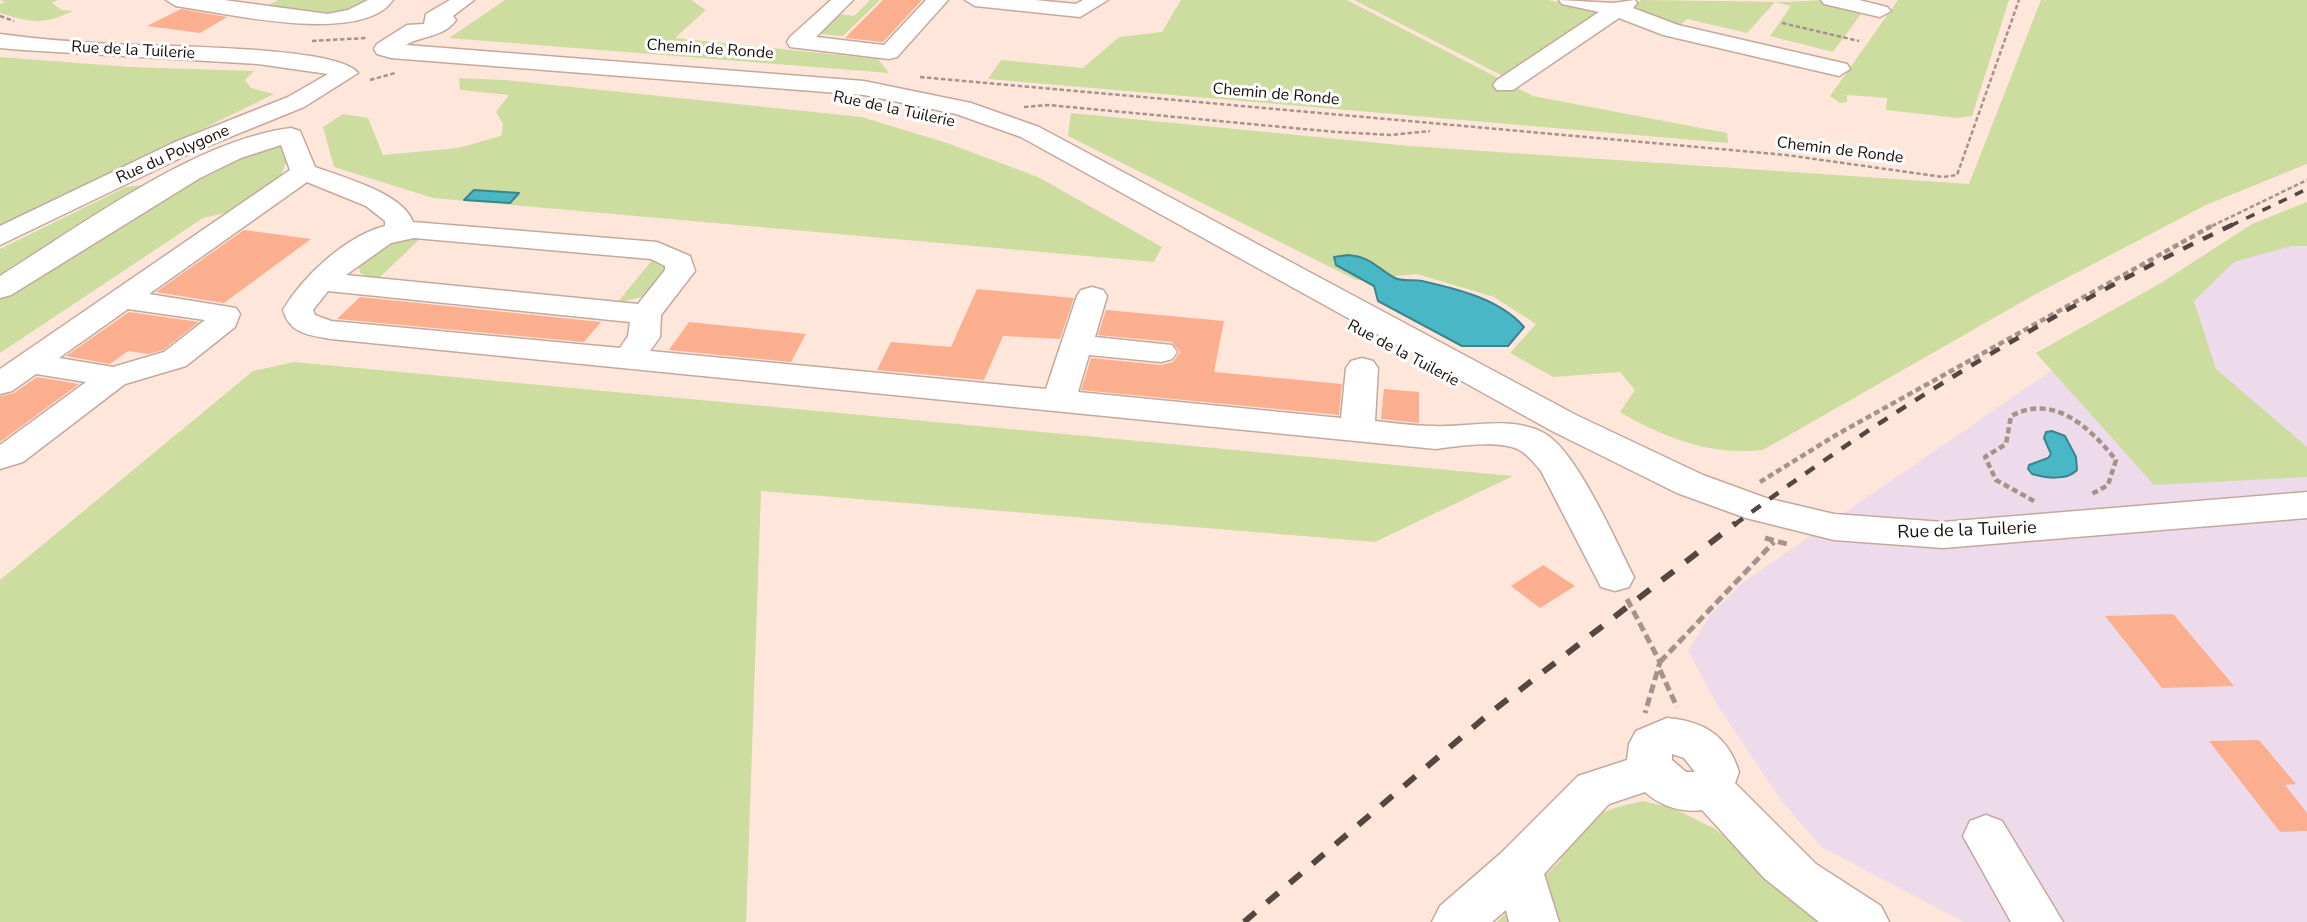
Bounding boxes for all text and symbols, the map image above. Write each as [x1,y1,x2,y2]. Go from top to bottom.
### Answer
street label: Chemin de Ronde [646,36,774,64]
street label: Rue de la Tuilerie [71,38,195,64]
street label: Chemin de Ronde [1212,80,1340,110]
street label: Rue de la Tuilerie [831,88,957,132]
street label: Rue du Polygone [113,121,233,189]
street label: Chemin de Ronde [1776,134,1904,168]
street label: Rue de la Tuilerie [1344,316,1462,392]
street label: Rue de la Tuilerie [1897,518,2037,544]

